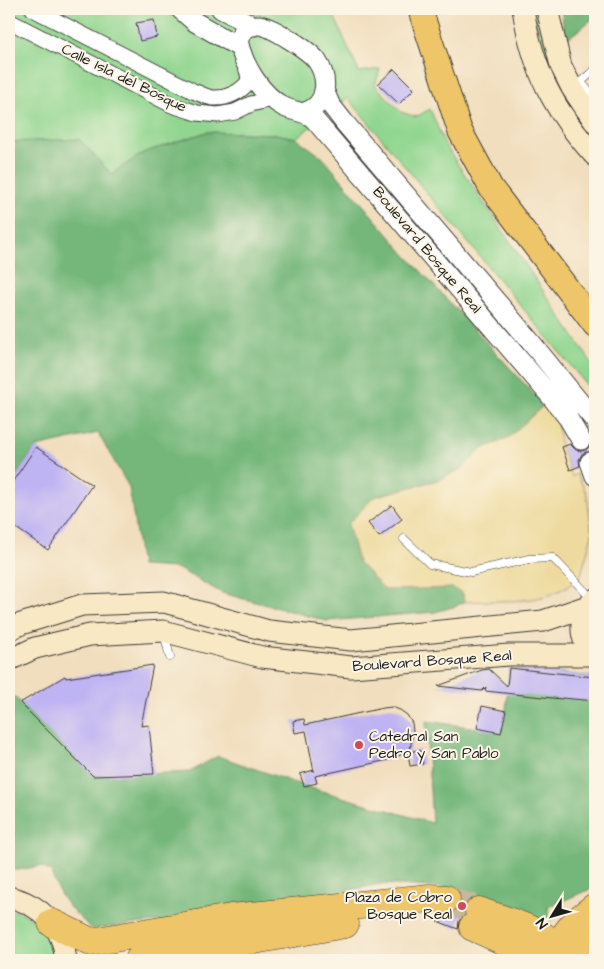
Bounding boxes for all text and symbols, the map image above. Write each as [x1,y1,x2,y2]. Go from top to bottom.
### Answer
street label: Calle Isla del Bosque [58,39,190,117]
street label: Boulevard Bosque Real [368,182,486,318]
street label: Boulevard Bosque Real [352,645,512,677]
place label: Catedral San Pedro y San Pablo [369,726,499,765]
marker: Catedral San Pedro y San Pablo [353,739,365,751]
place label: Plaza de Cobro Bosque Real [345,887,453,925]
north arrow [526,892,576,942]
marker: Plaza de Cobro Bosque Real [456,900,468,912]
text: N [532,914,553,933]

